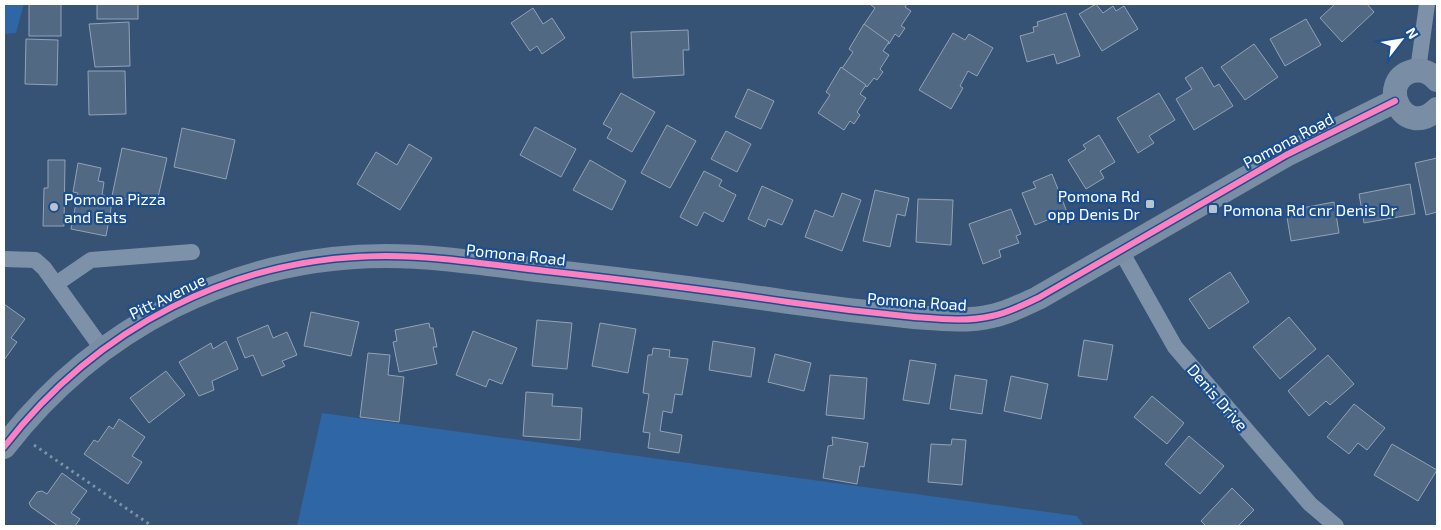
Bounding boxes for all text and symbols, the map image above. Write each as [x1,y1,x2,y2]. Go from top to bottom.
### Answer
north arrow [1376,15,1426,65]
text: N [1403,24,1422,42]
street label: Pomona Road [1239,108,1337,172]
place label: Pomona Rd opp Denis Dr [1048,186,1141,223]
place label: Pomona Pizza and Eats [64,189,166,226]
marker: Pomona Rd opp Denis Dr [1144,198,1156,210]
place label: Pomona Rd cnr Denis Dr [1223,200,1397,219]
marker: Pomona Pizza and Eats [48,201,60,213]
marker: Pomona Rd cnr Denis Dr [1207,203,1219,215]
street label: Pomona Road [465,239,567,269]
street label: Pitt Avenue [126,269,208,323]
street label: Pomona Road [866,288,968,314]
street label: Denis Drive [1184,360,1252,434]

